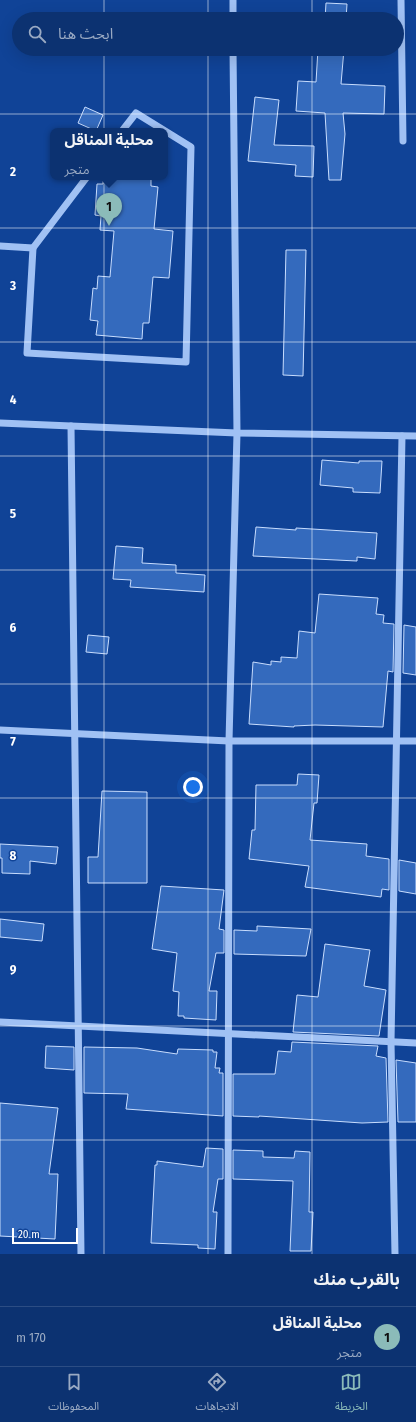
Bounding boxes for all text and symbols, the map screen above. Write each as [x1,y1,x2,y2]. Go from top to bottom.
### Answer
search box [12,12,404,56]
icon: search [26,23,48,45]
text: ابحث هنا [58,25,113,43]
popup [50,128,168,180]
text: محلية المناقل [64,131,154,149]
text: متجر [64,162,90,177]
text: 2 [9,164,16,179]
pin: 1 [96,193,122,226]
text: 3 [9,278,16,293]
text: 4 [10,392,17,407]
text: 5 [10,506,16,521]
text: 6 [10,620,17,635]
text: 7 [10,734,16,749]
your location [183,777,203,797]
text: 8 [10,848,17,863]
text: 9 [10,962,17,977]
scale bar [12,1226,78,1245]
text: 20 m [18,1228,40,1241]
text: بالقرب منك [314,1269,400,1290]
text: محلية المناقل [273,1314,362,1332]
text: 170 m [16,1330,46,1345]
text: 1 [384,1330,390,1345]
text: متجر [337,1345,362,1360]
tab: المحفوظات [48,1371,99,1418]
tab: الاتجاهات [196,1371,239,1418]
tab: الخريطة [335,1371,368,1418]

